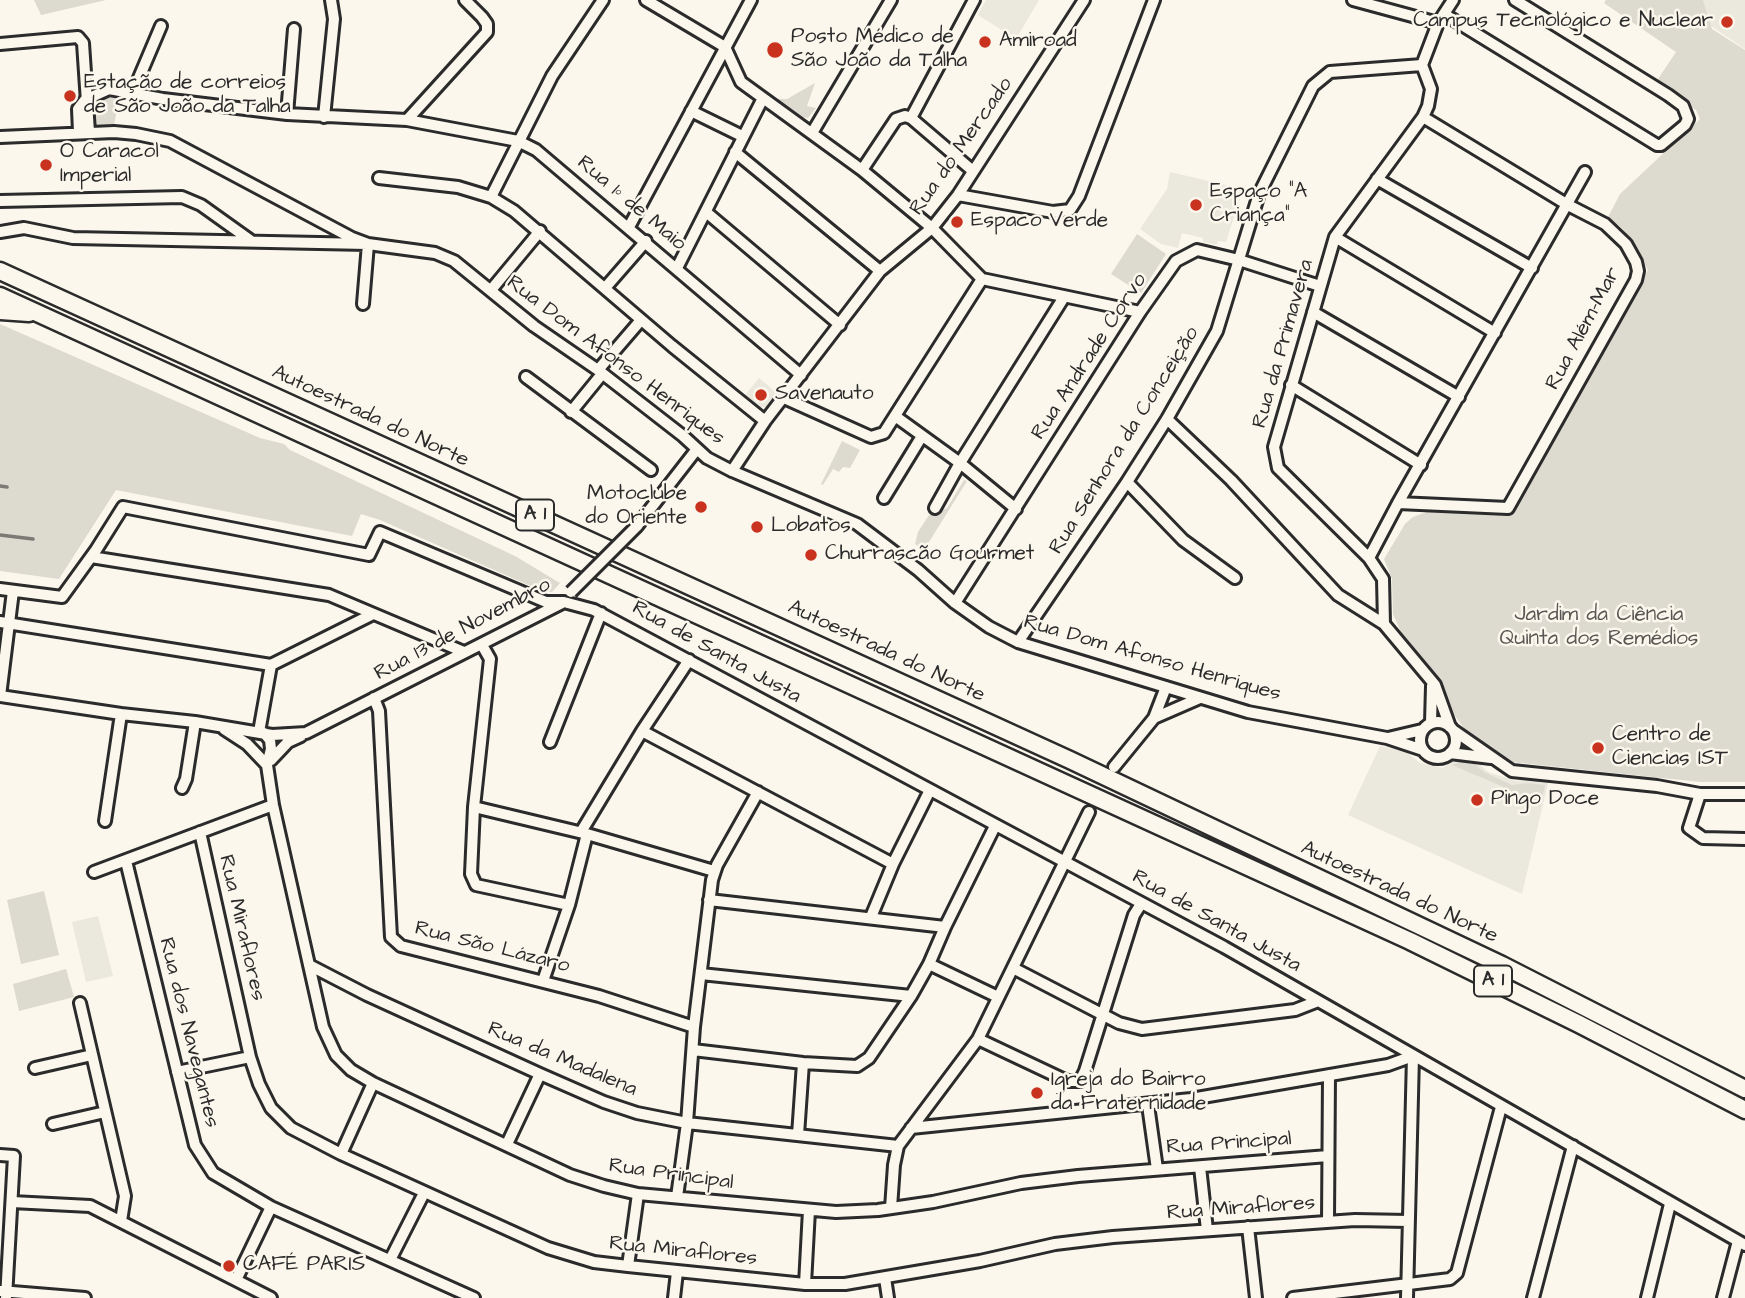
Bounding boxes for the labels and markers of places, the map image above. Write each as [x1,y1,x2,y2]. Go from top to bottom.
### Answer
place label: Campus Tecnológico e Nuclear [1413,9,1713,35]
marker: Campus Tecnológico e Nuclear [1719,14,1735,30]
place label: Posto Médico de São João da Talha [791,25,967,75]
place label: Amiroad [999,29,1077,55]
marker: Amiroad [977,34,993,50]
marker: Posto Médico de São João da Talha [765,40,785,60]
place label: Estação de correios de São João da Talha [84,71,291,121]
marker: Estação de correios de São João da Talha [62,88,78,104]
place label: O Caracol Imperial [60,140,159,190]
marker: O Caracol Imperial [38,157,54,173]
place label: Espaço "A Criança" [1210,180,1307,230]
marker: Espaço "A Criança" [1188,197,1204,213]
place label: Espaco Verde [971,209,1108,235]
marker: Espaco Verde [949,214,965,230]
place label: Savenauto [775,382,874,408]
marker: Savenauto [753,387,769,403]
place label: Motoclube do Oriente [585,482,687,532]
marker: Motoclube do Oriente [693,499,709,515]
place label: Lobatos [771,514,851,540]
marker: Lobatos [749,519,765,535]
place label: Churrascão Gourmet [825,542,1034,568]
marker: Churrascão Gourmet [803,547,819,563]
place label: Centro de Ciencias IST [1612,723,1728,773]
marker: Centro de Ciencias IST [1590,740,1606,756]
place label: Pingo Doce [1491,787,1599,813]
marker: Pingo Doce [1469,792,1485,808]
place label: Igreja do Bairro da Fraternidade [1051,1068,1206,1118]
marker: Igreja do Bairro da Fraternidade [1029,1085,1045,1101]
place label: CAFÉ PARIS [243,1253,365,1279]
marker: CAFÉ PARIS [221,1258,237,1274]

